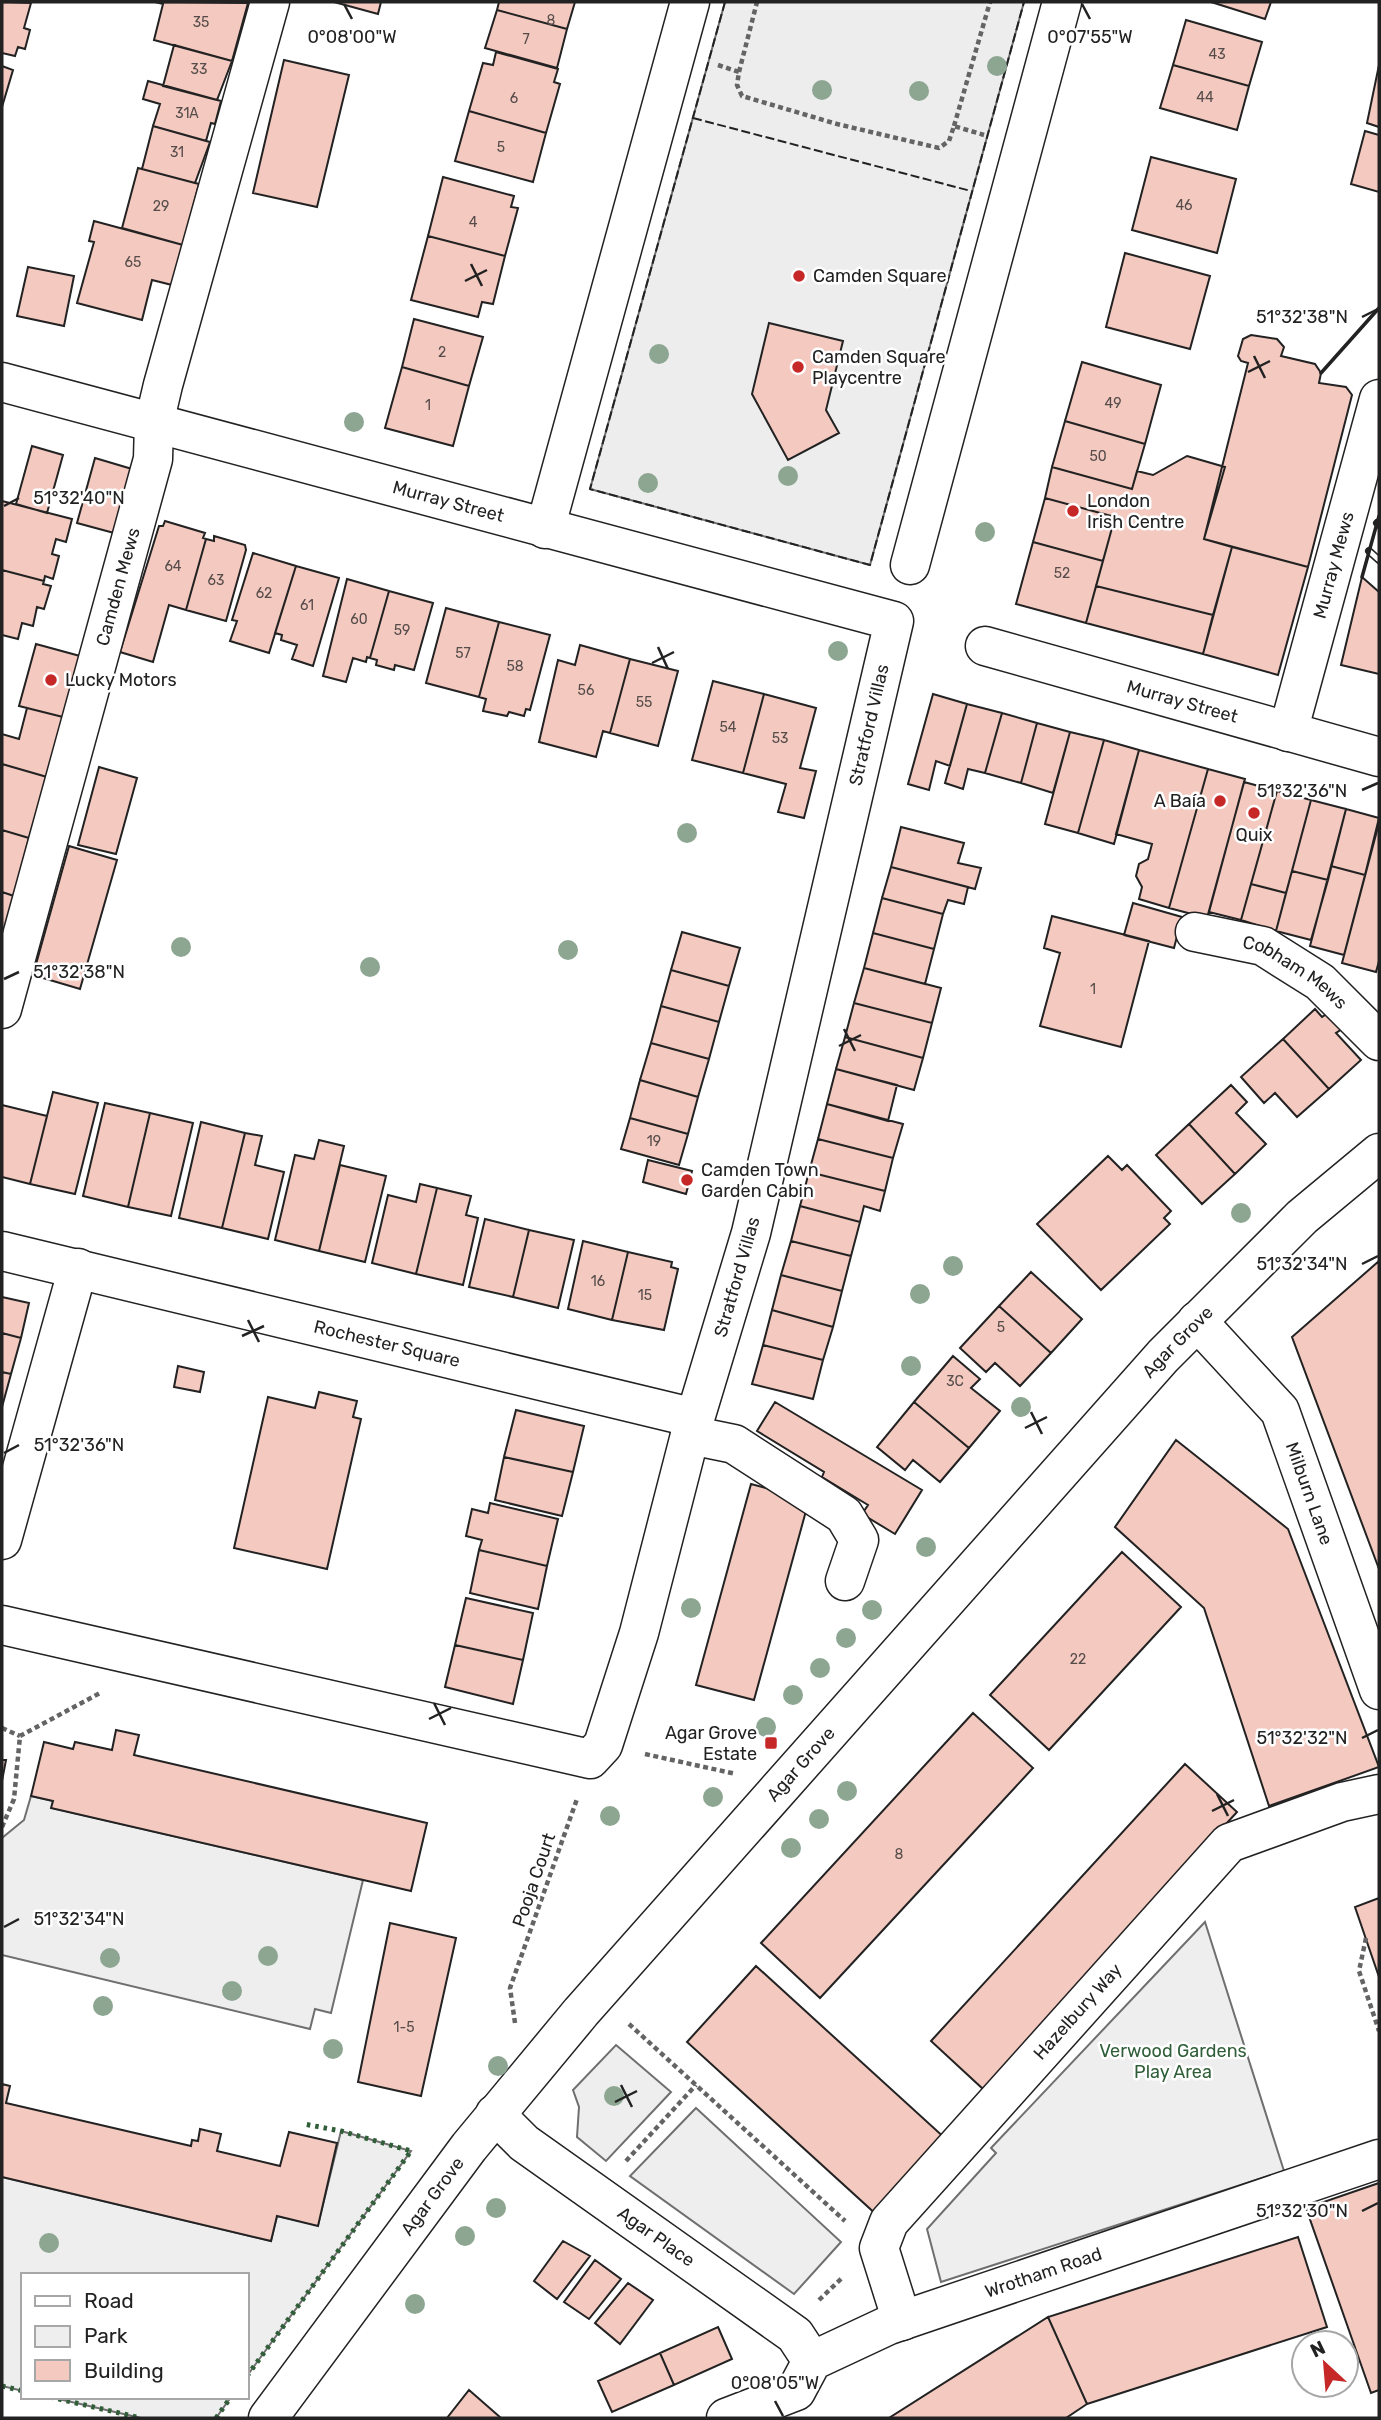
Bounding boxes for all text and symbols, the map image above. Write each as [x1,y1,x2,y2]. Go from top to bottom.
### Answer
house number: 8 [547,12,556,29]
house number: 35 [193,14,209,31]
text: 0°08'00"W [307,26,397,48]
text: 0°07'55"W [1047,26,1133,48]
house number: 7 [522,31,530,48]
house number: 43 [1208,46,1226,63]
house number: 33 [191,61,207,78]
house number: 44 [1196,89,1214,106]
house number: 6 [510,90,518,107]
house number: 31A [175,105,199,122]
house number: 5 [497,139,505,156]
house number: 31 [170,144,184,161]
house number: 46 [1175,197,1193,214]
house number: 29 [153,198,169,215]
house number: 4 [469,214,478,231]
house number: 65 [125,254,141,271]
place label: Camden Square [813,265,946,287]
marker: Camden Square [791,268,807,284]
text: 51°32'38"N [1256,306,1348,328]
house number: 2 [438,344,446,361]
place label: Camden Square Playcentre [812,346,945,389]
marker: Camden Square Playcentre [790,359,806,375]
house number: 49 [1105,395,1121,412]
house number: 1 [425,397,431,414]
house number: 50 [1089,448,1107,465]
street label: Murray Street [390,476,506,527]
text: 51°32'40"N [33,487,125,509]
place label: London Irish Centre [1087,490,1184,533]
marker: London Irish Centre [1065,503,1081,519]
street label: Murray Mews [1309,509,1359,621]
street label: Camden Mews [91,525,145,648]
house number: 64 [164,558,182,575]
house number: 52 [1054,565,1070,582]
house number: 63 [208,572,224,589]
house number: 62 [256,585,272,602]
house number: 61 [300,597,314,614]
house number: 60 [350,611,368,628]
house number: 59 [394,622,410,639]
house number: 57 [455,645,471,662]
house number: 58 [506,658,524,675]
street label: Stratford Villas [844,662,894,788]
place label: Lucky Motors [65,669,177,691]
marker: Lucky Motors [43,672,59,688]
street label: Murray Street [1124,675,1240,728]
house number: 56 [578,682,594,699]
house number: 55 [636,694,652,711]
house number: 54 [719,719,737,736]
house number: 53 [772,730,788,747]
text: 51°32'36"N [1257,780,1347,802]
place label: A Baía [1154,790,1206,812]
marker: A Baía [1212,793,1228,809]
marker: Quix [1246,805,1262,821]
place label: Quix [1235,824,1273,846]
street label: Cobham Mews [1241,931,1352,1014]
text: 51°32'38"N [33,961,125,983]
house number: 1 [1090,981,1096,998]
house number: 19 [647,1133,661,1150]
place label: Camden Town Garden Cabin [701,1159,819,1202]
marker: Camden Town Garden Cabin [679,1172,695,1188]
street label: Stratford Villas [709,1214,765,1340]
text: 51°32'34"N [1256,1253,1348,1275]
house number: 16 [591,1273,605,1290]
house number: 15 [638,1287,652,1304]
street label: Agar Grove [1138,1301,1218,1383]
street label: Rochester Square [312,1316,462,1372]
house number: 5 [997,1319,1005,1336]
house number: 3C [946,1373,964,1390]
text: 51°32'36"N [34,1434,124,1456]
street label: Milburn Lane [1281,1439,1338,1548]
house number: 22 [1070,1651,1086,1668]
place label: Agar Grove Estate [665,1722,757,1765]
street label: Agar Grove [762,1722,840,1806]
text: 51°32'32"N [1256,1727,1348,1749]
marker: Agar Grove Estate [763,1735,779,1751]
street label: Pooja Court [508,1830,560,1930]
house number: 8 [895,1846,904,1863]
text: 51°32'34"N [33,1908,125,1930]
street label: Hazelbury Way [1029,1959,1127,2064]
house number: 1-5 [394,2019,414,2036]
park label: Verwood Gardens Play Area [1099,2040,1247,2083]
street label: Agar Grove [396,2153,469,2240]
text: 51°32'30"N [1256,2200,1348,2222]
street label: Agar Place [613,2202,699,2271]
street label: Wrotham Road [982,2243,1105,2303]
legend [21,2273,248,2399]
text: Road [84,2288,134,2313]
text: Park [84,2323,128,2348]
north arrow [1290,2329,1360,2399]
text: N [1307,2336,1329,2363]
text: Building [84,2358,164,2383]
text: 0°08'05"W [731,2372,819,2394]

